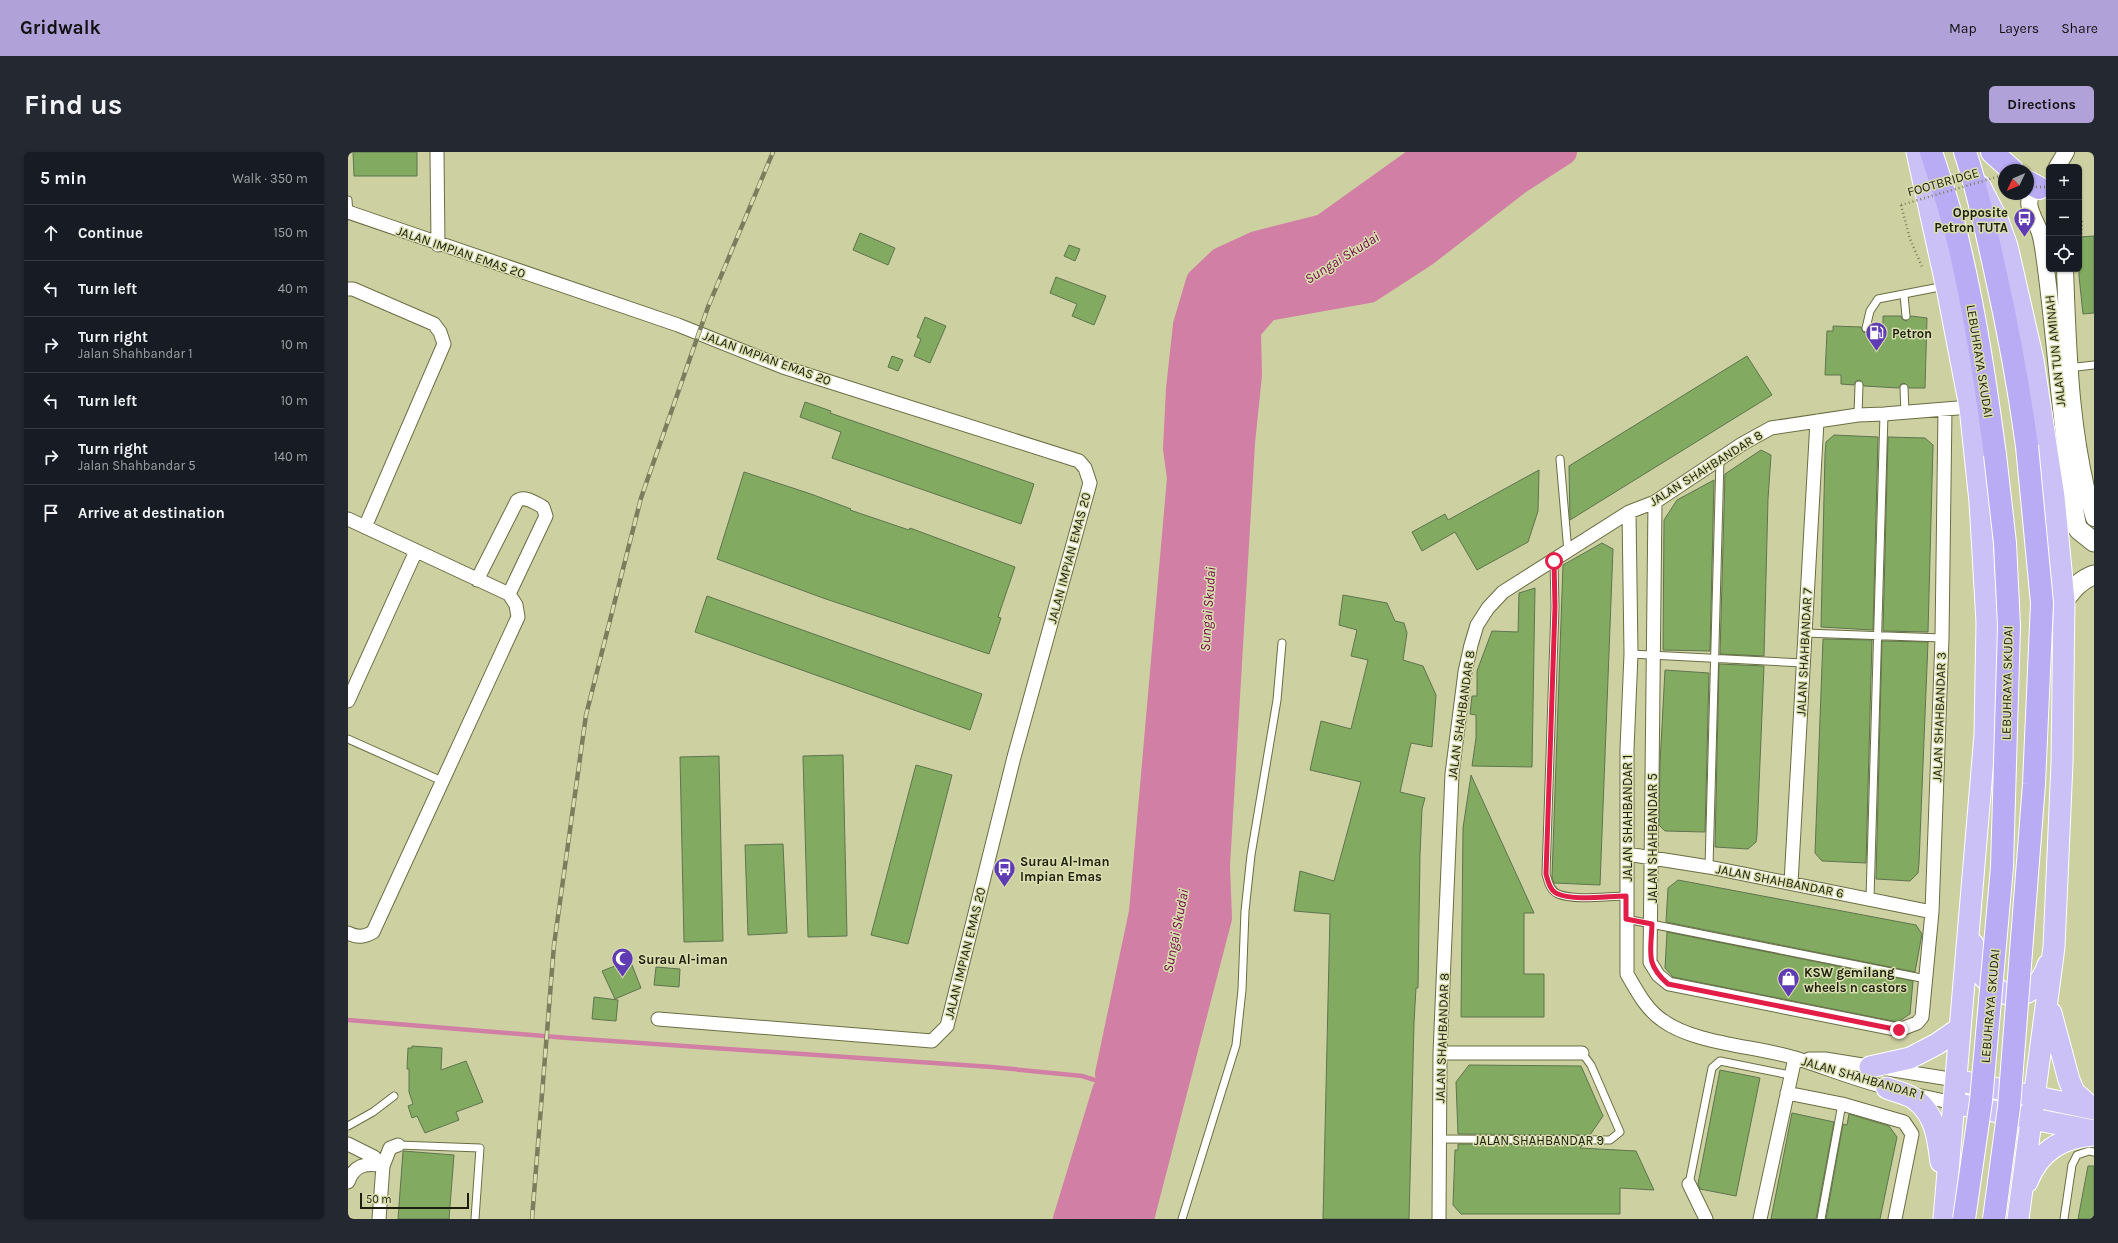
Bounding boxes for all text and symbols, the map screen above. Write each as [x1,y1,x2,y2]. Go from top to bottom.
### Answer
text: Gridwalk [20,17,101,39]
text: Map [1949,20,1977,37]
text: Layers [1999,20,2039,37]
text: Share [2061,20,2098,37]
button: Directions [1989,86,2094,123]
text: Find us [24,88,123,121]
north arrow [1998,164,2034,200]
map controls [2046,164,2082,272]
button: + [2046,164,2082,200]
street label: FOOTBRIDGE [1905,165,1981,199]
text: 5 min [40,168,87,188]
text: Walk · 350 m [232,171,308,186]
button: − [2046,200,2082,236]
place label: Opposite Petron TUTA [1934,205,2008,235]
bus stop icon: Opposite Petron TUTA [2011,206,2037,239]
icon: ahead [40,222,62,244]
street label: JALAN IMPIAN EMAS 20 [395,223,528,281]
text: Continue [78,224,143,242]
text: 150 m [273,225,308,240]
water label: Sungai Skudai [1302,228,1383,288]
button: locate [2046,236,2082,272]
icon: left [40,278,62,300]
text: Turn left [78,280,137,298]
text: 40 m [278,281,308,296]
street label: JALAN TUN AMINAH [2042,294,2068,408]
street label: LEBUHRAYA SKUDAI [1964,303,1996,419]
fuel station icon: Petron [1863,320,1889,353]
place label: Petron [1892,326,1932,341]
text: Turn right [78,328,148,346]
street label: JALAN IMPIAN EMAS 20 [701,328,833,388]
icon: right [40,334,62,356]
text: 10 m [281,337,308,352]
text: Jalan Shahbandar 1 [78,346,193,361]
icon: left [40,390,62,412]
text: Turn left [78,392,137,410]
text: 10 m [281,393,308,408]
street label: JALAN SHAHBANDAR 8 [1647,427,1765,509]
text: Turn right [78,440,148,458]
icon: right [40,446,62,468]
text: 140 m [273,449,308,464]
text: Jalan Shahbandar 5 [78,458,196,473]
street label: JALAN IMPIAN EMAS 20 [1044,491,1094,625]
icon: arrive [40,502,62,524]
text: Arrive at destination [78,504,225,522]
route start [1545,552,1563,570]
water label: Sungai Skudai [1197,566,1219,652]
street label: JALAN SHAHBANDAR 7 [1793,587,1815,717]
street label: LEBUHRAYA SKUDAI [1999,626,2015,740]
street label: JALAN SHAHBANDAR 8 [1444,649,1478,781]
street label: JALAN SHAHBANDAR 3 [1929,652,1949,782]
street label: JALAN SHAHBANDAR 1 [1620,755,1635,881]
street label: JALAN SHAHBANDAR 5 [1645,773,1660,903]
place label: Surau Al-Iman Impian Emas [1020,854,1110,884]
bus stop icon: Surau Al-Iman Impian Emas [992,855,1018,888]
street label: JALAN SHAHBANDAR 6 [1715,861,1845,901]
street label: JALAN IMPIAN EMAS 20 [941,885,989,1020]
water label: Sungai Skudai [1160,888,1192,974]
mosque icon: Surau Al-iman [609,946,635,979]
street label: LEBUHRAYA SKUDAI [1978,948,2002,1064]
place label: Surau Al-iman [638,952,728,967]
place label: KSW gemilang wheels n castors [1804,965,1907,995]
shop icon: KSW gemilang wheels n castors [1776,966,1802,999]
street label: JALAN SHAHBANDAR 8 [1432,973,1452,1103]
route end [1890,1021,1908,1039]
street label: JALAN SHAHBANDAR 1 [1800,1053,1926,1103]
street label: JALAN SHAHBANDAR 9 [1474,1133,1604,1148]
scale bar [360,1191,469,1210]
text: 50 m [366,1193,392,1206]

